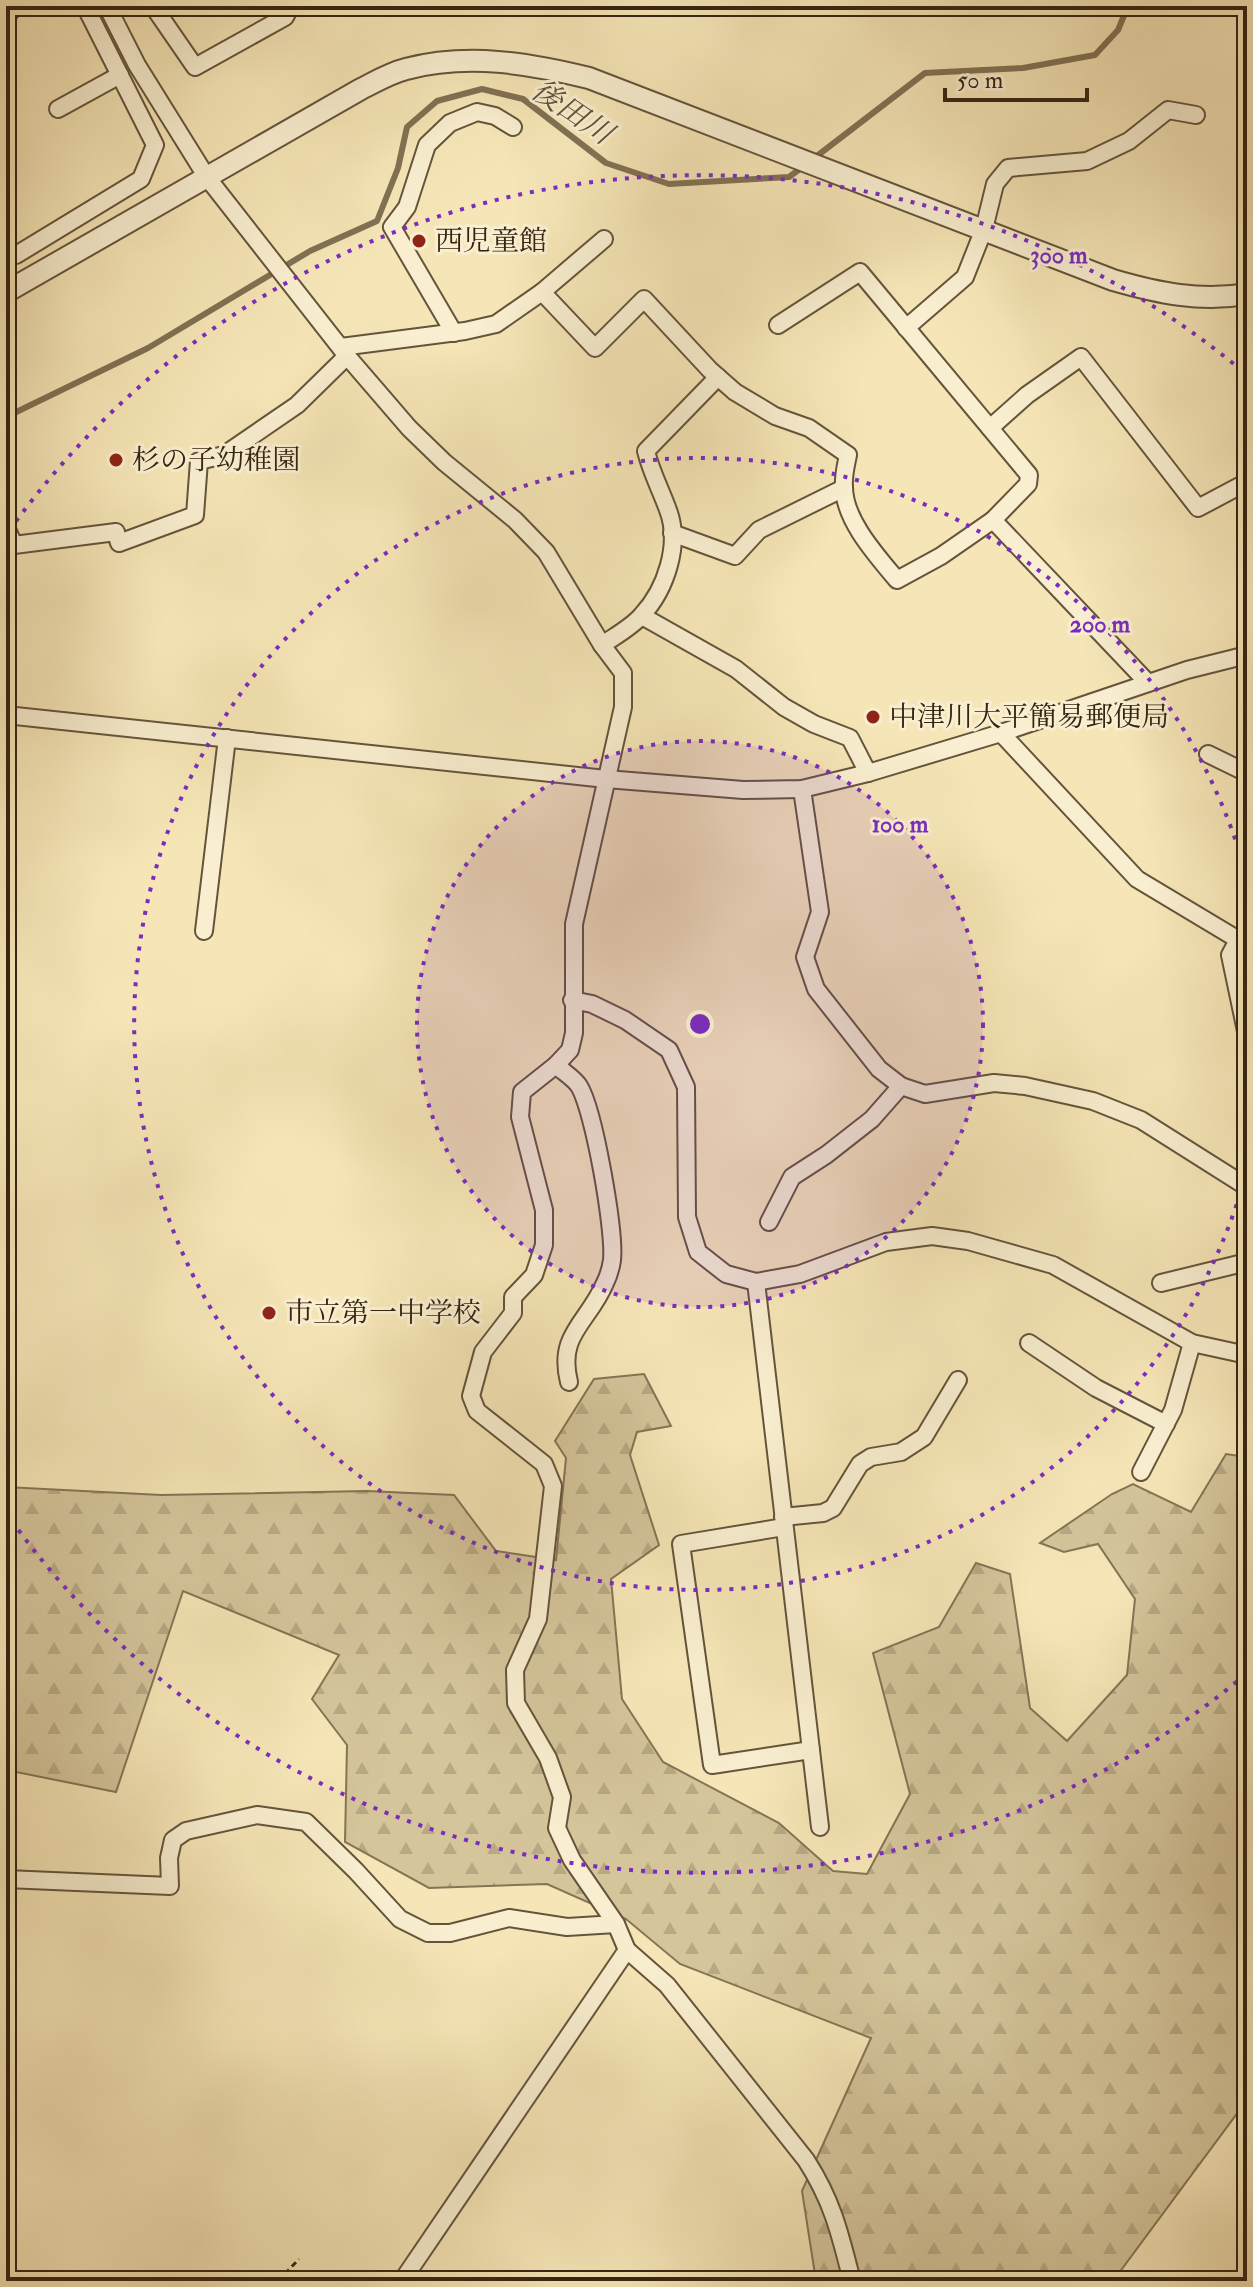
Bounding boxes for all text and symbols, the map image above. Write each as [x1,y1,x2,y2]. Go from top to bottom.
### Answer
scale bar [945,52,1087,102]
text: 50 m [957,65,1004,96]
water label: 後田川 [524,71,622,154]
place label: 西児童館 [435,224,547,259]
marker: 西児童館 [410,232,428,250]
text: 300 m [1030,240,1088,271]
place label: 杉の子幼稚園 [132,443,300,478]
marker: 杉の子幼稚園 [107,451,125,469]
text: 200 m [1070,609,1131,640]
place label: 中津川大平簡易郵便局 [889,700,1169,735]
marker: 中津川大平簡易郵便局 [864,708,882,726]
text: 100 m [872,809,929,840]
centre of rings [686,1010,714,1038]
place label: 市立第一中学校 [285,1296,481,1331]
marker: 市立第一中学校 [260,1304,278,1322]

